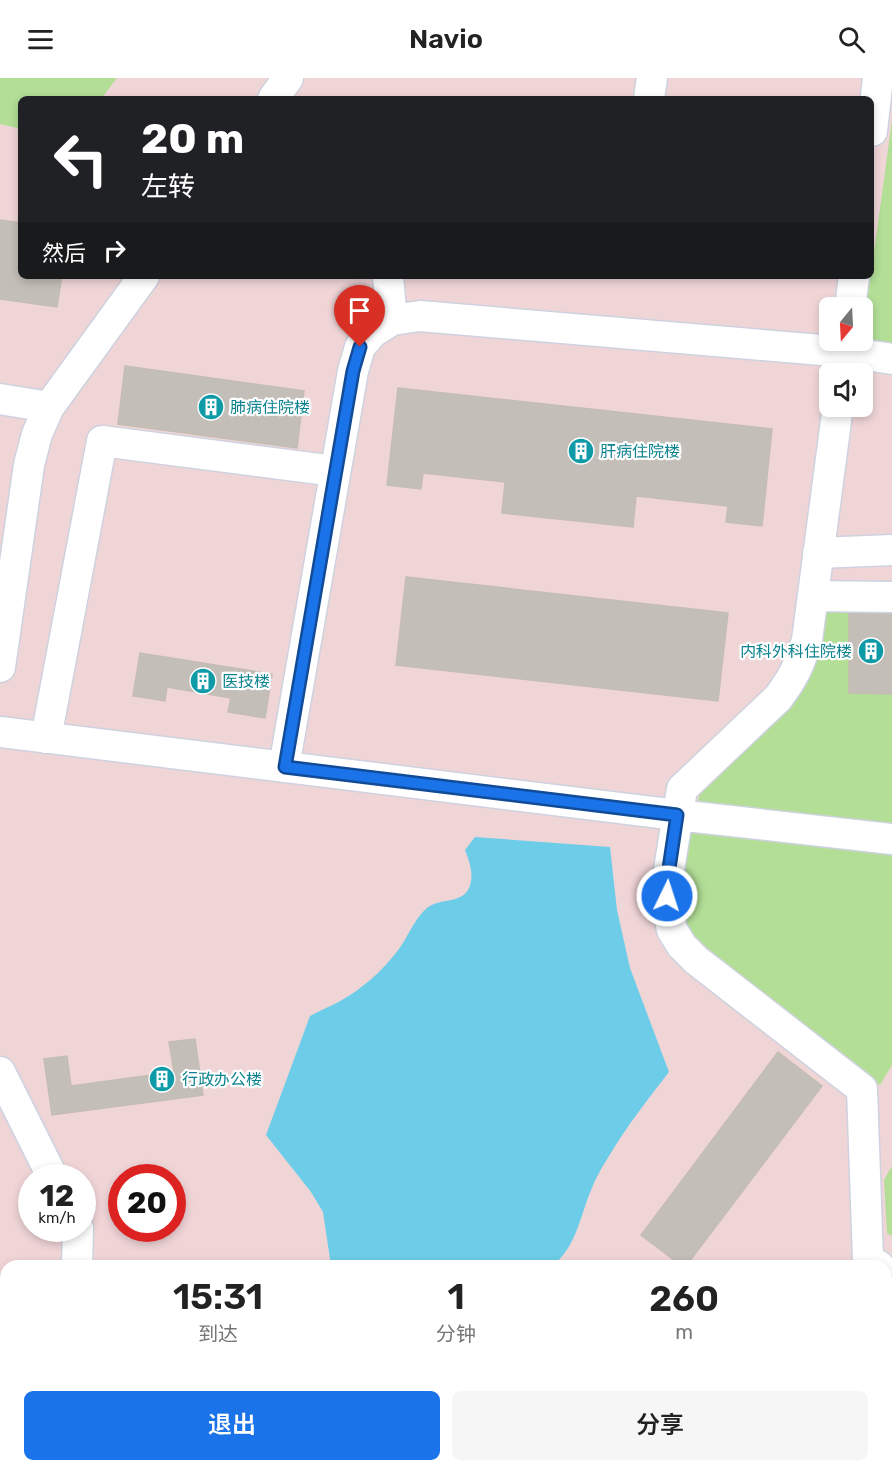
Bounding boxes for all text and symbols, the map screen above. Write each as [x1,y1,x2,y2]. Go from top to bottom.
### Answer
icon: menu [24,23,57,56]
text: Navio [409,23,483,55]
icon: search [835,23,868,56]
text: 20 m [141,114,244,164]
icon: left [42,120,120,198]
text: 左转 [141,171,195,203]
icon: right [98,234,131,267]
text: 然后 [42,240,86,267]
pin [334,285,385,347]
icon: arrive [343,294,376,327]
north arrow [819,297,873,351]
map controls [819,297,873,417]
button: sound [819,363,873,417]
building icon: 肺病住院楼 [196,392,226,422]
place label: 肺病住院楼 [230,398,310,417]
building icon: 肝病住院楼 [566,436,596,466]
place label: 肝病住院楼 [600,442,680,461]
building icon: 内科外科住院楼 [856,636,886,666]
place label: 内科外科住院楼 [740,642,852,661]
building icon: 医技楼 [188,666,218,696]
place label: 医技楼 [222,672,270,691]
position arrow [635,864,699,928]
building icon: 行政办公楼 [147,1064,177,1094]
place label: 行政办公楼 [182,1070,262,1089]
speed limit sign: 20 [108,1164,186,1242]
text: 12 [40,1178,74,1214]
text: km/h [38,1209,76,1227]
text: 15:31 [173,1275,263,1318]
text: 1 [447,1275,465,1318]
text: 260 [649,1277,719,1320]
text: m [675,1320,693,1344]
text: 到达 [198,1322,238,1346]
text: 分钟 [436,1322,476,1346]
button: 退出 [24,1391,440,1460]
button: 分享 [452,1391,868,1460]

